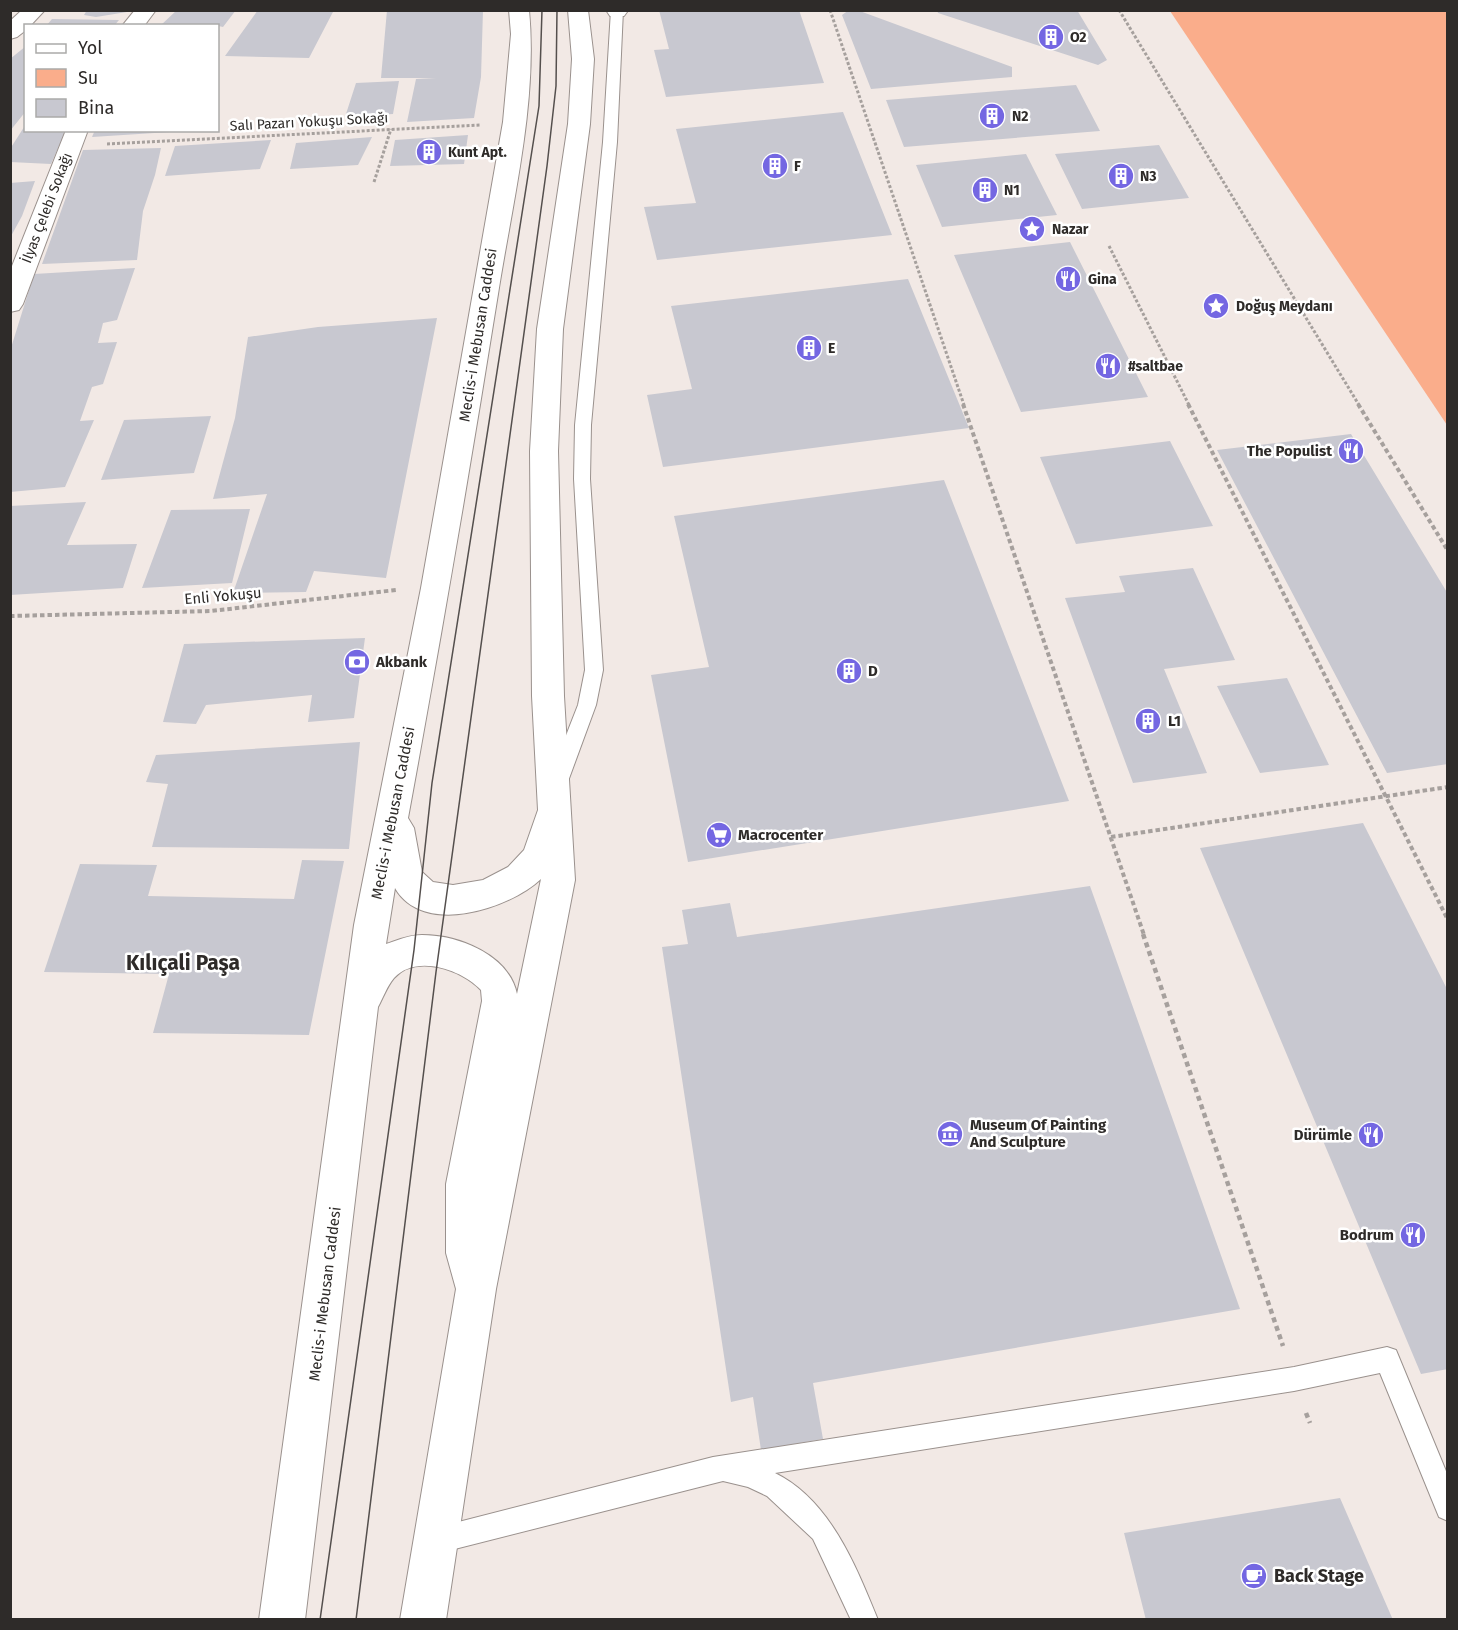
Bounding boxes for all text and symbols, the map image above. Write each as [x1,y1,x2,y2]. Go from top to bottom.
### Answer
building icon: O2 [1036,22,1066,52]
legend [24,24,219,132]
place label: O2 [1070,29,1087,46]
text: Yol [78,37,103,59]
text: Su [78,67,98,89]
text: Bina [78,97,114,119]
building icon: N2 [977,101,1007,131]
place label: N2 [1012,108,1029,125]
street label: Salı Pazarı Yokuşu Sokağı [229,109,389,135]
building icon: Kunt Apt. [414,137,444,167]
place label: Kunt Apt. [448,144,507,161]
street label: İlyas Çelebi Sokağı [17,150,76,266]
building icon: F [760,151,790,181]
place label: F [794,158,801,175]
building icon: N3 [1106,161,1136,191]
place label: N3 [1140,168,1157,185]
building icon: N1 [970,175,1000,205]
place label: N1 [1004,182,1020,199]
place icon: Nazar [1017,214,1047,244]
place label: Nazar [1052,221,1089,238]
street label: Meclis-i Mebusan Caddesi [455,247,501,423]
restaurant icon: Gina [1053,264,1083,294]
place label: Gina [1088,271,1117,288]
place icon: Doğuş Meydanı [1201,291,1231,321]
place label: Doğuş Meydanı [1236,298,1333,316]
building icon: E [794,333,824,363]
place label: E [828,340,835,357]
restaurant icon: #saltbae [1093,351,1123,381]
place label: #saltbae [1128,358,1183,375]
restaurant icon: The Populist [1336,436,1366,466]
place label: The Populist [1247,442,1332,460]
street label: Enli Yokuşu [184,584,262,608]
bank icon: Akbank [342,647,372,677]
place label: Akbank [375,653,428,671]
building icon: D [834,656,864,686]
place label: D [868,662,878,680]
building icon: L1 [1133,706,1163,736]
place label: L1 [1168,712,1181,730]
street label: Meclis-i Mebusan Caddesi [367,725,419,901]
supermarket icon: Macrocenter [704,820,734,850]
place label: Macrocenter [738,826,824,844]
district label: Kılıçali Paşa [126,950,240,976]
place label: Museum Of Painting And Sculpture [969,1116,1107,1151]
museum icon: Museum Of Painting And Sculpture [935,1119,965,1149]
restaurant icon: Dürümle [1356,1120,1386,1150]
place label: Dürümle [1294,1126,1352,1144]
street label: Meclis-i Mebusan Caddesi [305,1206,345,1382]
restaurant icon: Bodrum [1398,1220,1428,1250]
place label: Bodrum [1340,1226,1394,1244]
cafe icon: Back Stage [1239,1561,1269,1591]
place label: Back Stage [1274,1565,1364,1587]

